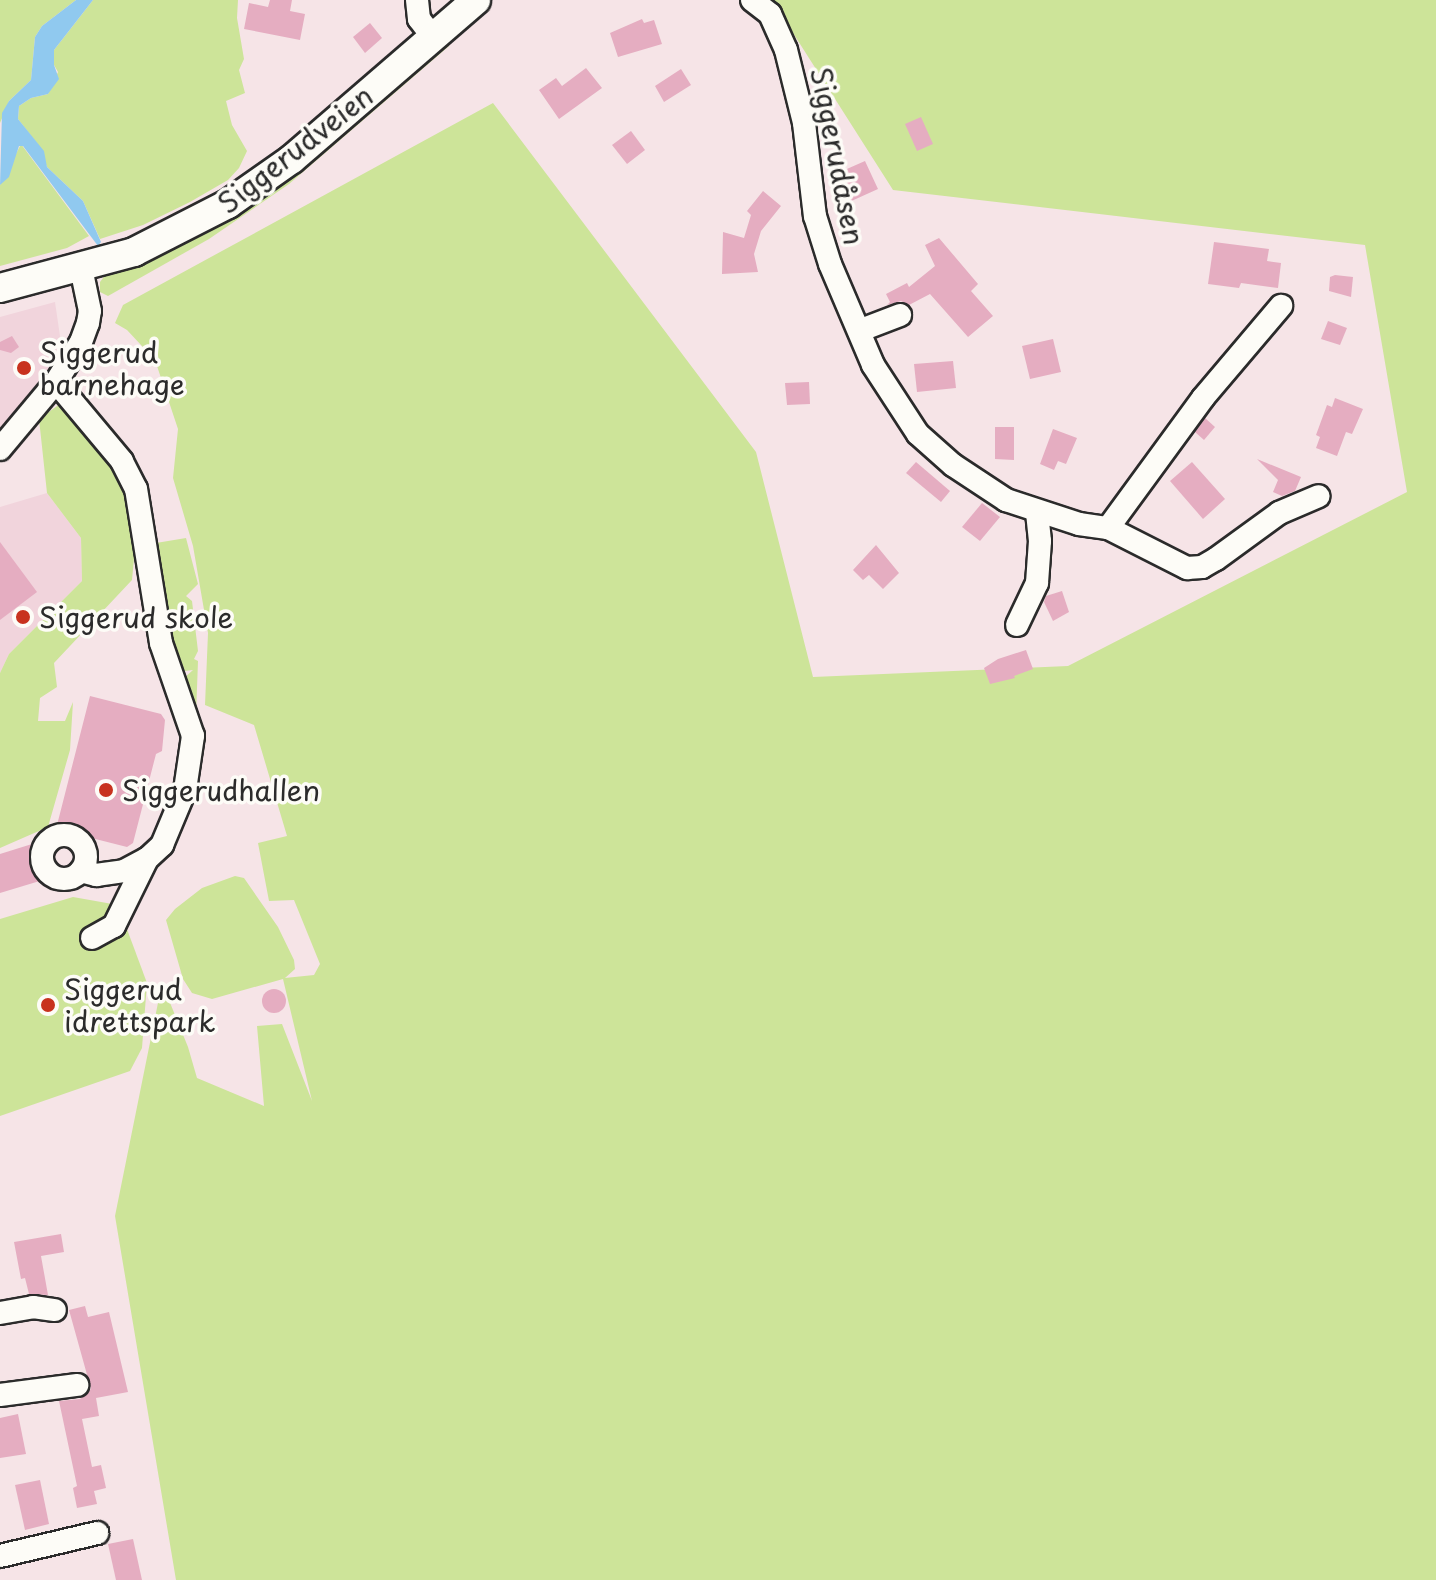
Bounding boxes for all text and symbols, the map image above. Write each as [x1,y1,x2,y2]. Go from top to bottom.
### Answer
street label: Siggerudåsen [804,64,872,248]
street label: Siggerudveien [211,78,379,220]
place label: Siggerud barnehage [40,335,185,401]
marker: Siggerud barnehage [15,359,33,377]
place label: Siggerud skole [39,600,235,634]
marker: Siggerud skole [14,608,32,626]
place label: Siggerudhallen [122,773,320,807]
marker: Siggerudhallen [97,781,115,799]
place label: Siggerud idrettspark [64,972,215,1038]
marker: Siggerud idrettspark [39,996,57,1014]

